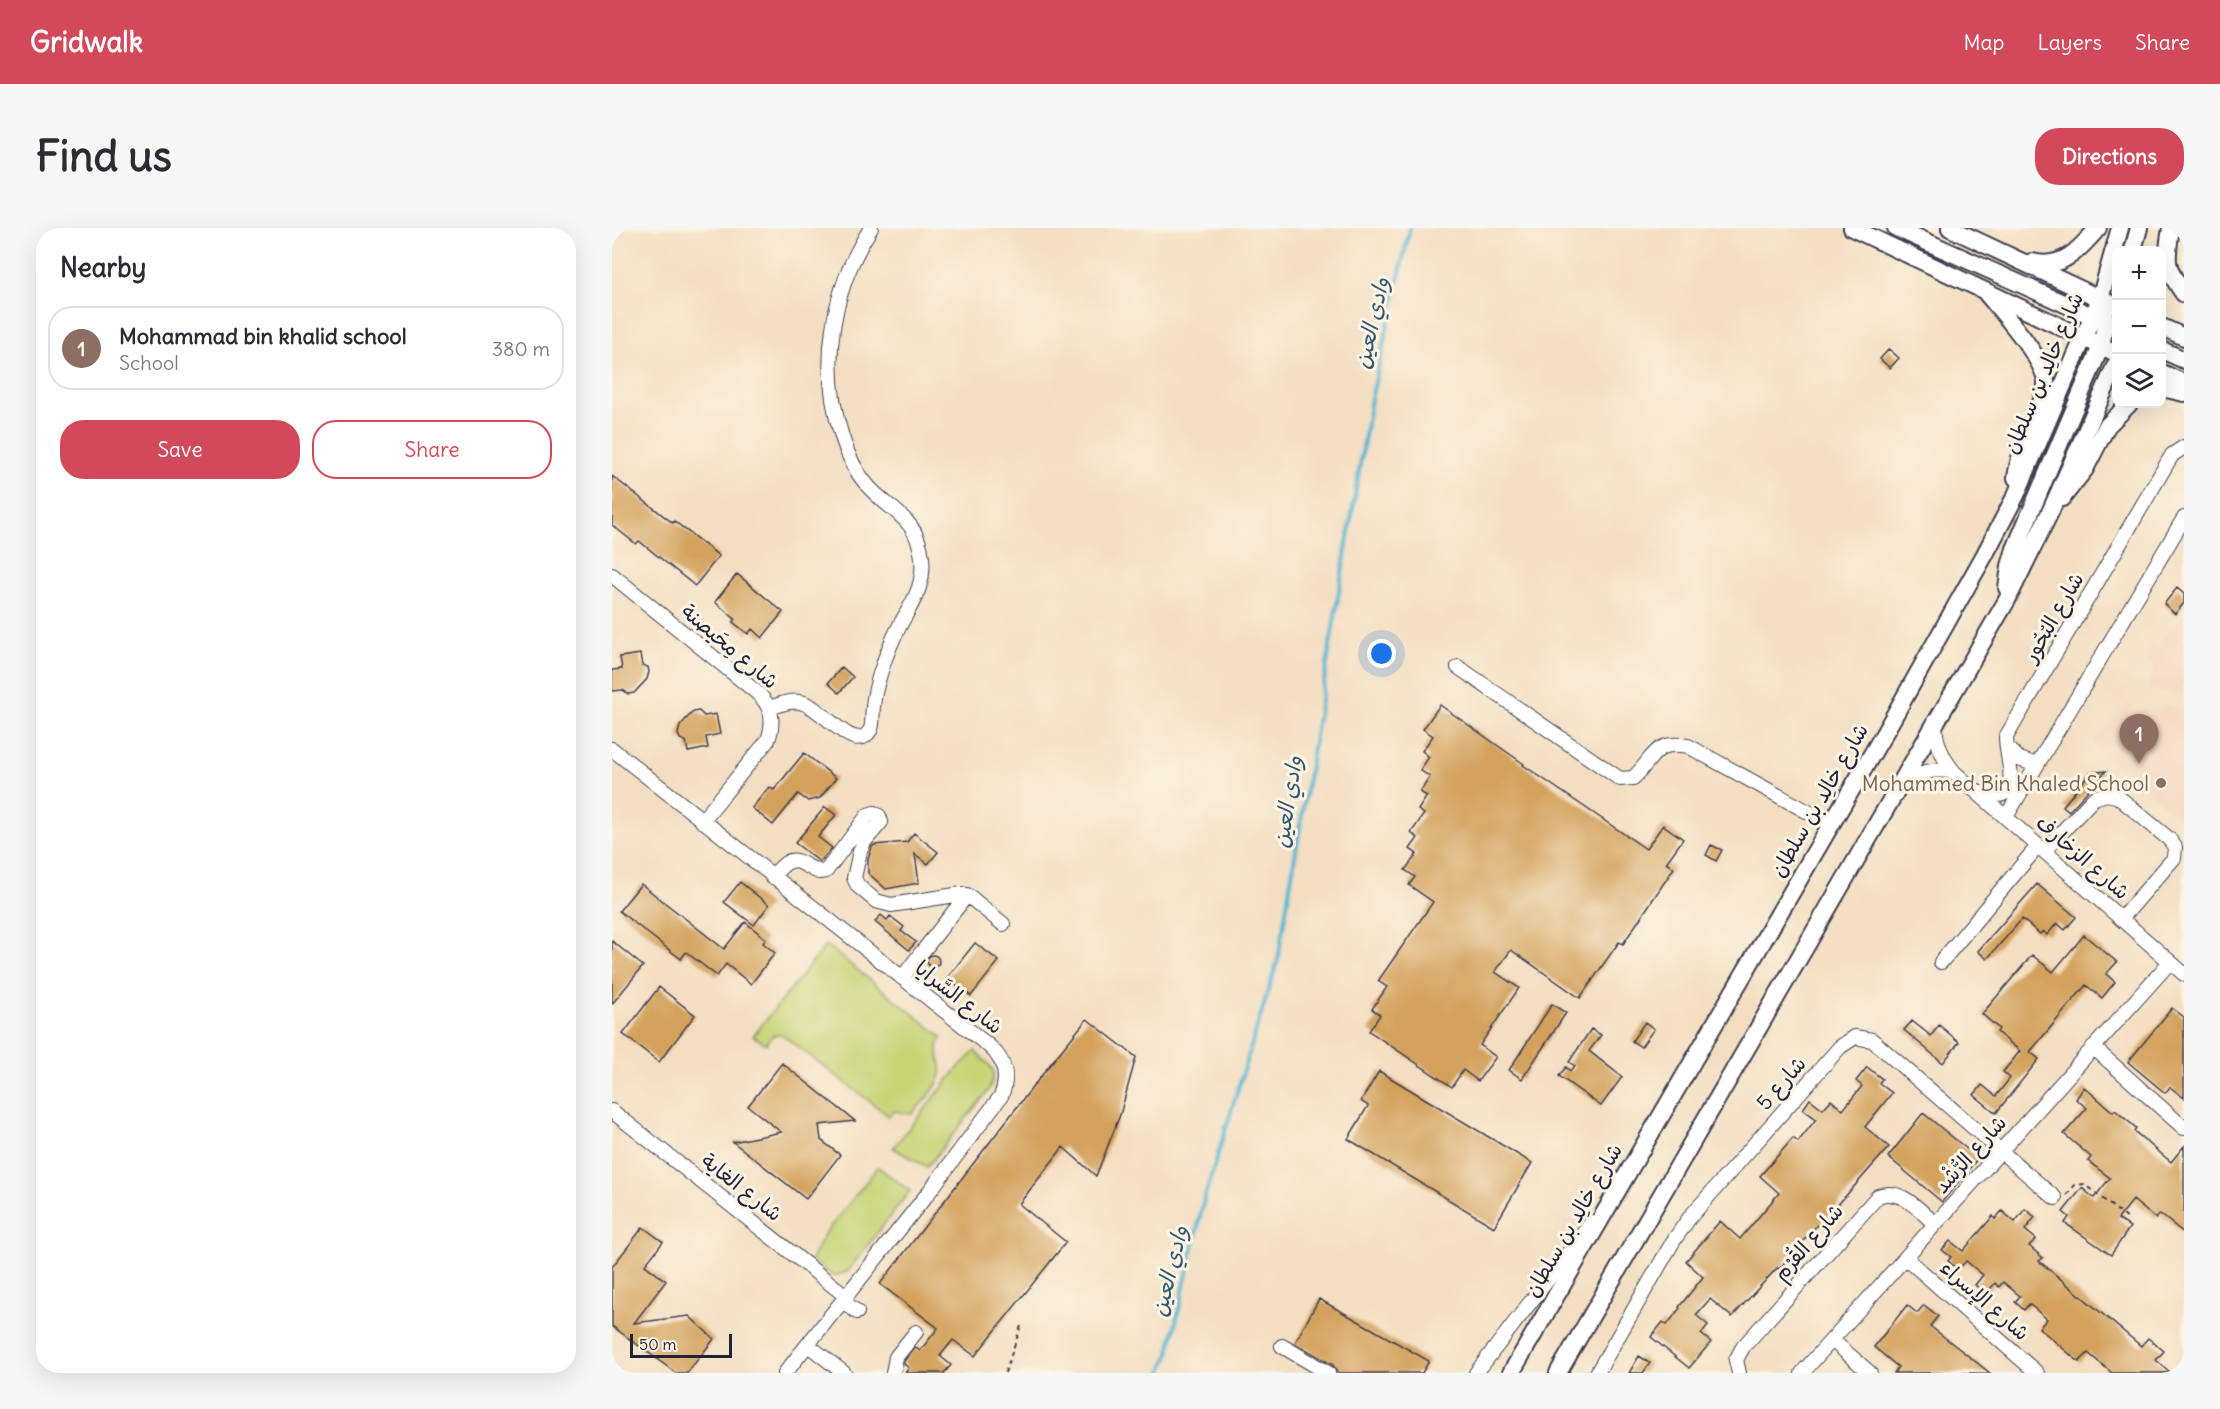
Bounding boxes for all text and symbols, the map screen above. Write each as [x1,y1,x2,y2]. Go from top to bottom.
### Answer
text: Gridwalk [30,24,143,60]
text: Map [1964,29,2004,56]
text: Layers [2037,29,2102,56]
text: Share [2135,29,2190,56]
button: Directions [2035,128,2184,185]
text: Find us [36,130,172,182]
map controls [2112,246,2166,408]
button: + [2112,246,2166,300]
text: Nearby [60,251,146,284]
water label: وادي العين [1347,275,1397,372]
street label: شارع خالِد بن سلطان [1997,288,2091,459]
button: − [2112,300,2166,354]
text: Mohammad bin khalid school [119,322,407,350]
text: 1 [78,336,85,361]
text: 380 m [492,336,550,361]
text: School [119,350,179,375]
button: layers [2112,354,2166,408]
button: Save [60,420,300,479]
button: Share [312,420,552,479]
street label: شارع البُحُور [2016,567,2091,669]
street label: شارع مِحَيصنة [675,598,784,696]
your location [1367,639,1396,668]
pin: 1 [2120,714,2158,764]
street label: شارع خالِد بن سلطان [1764,718,1876,883]
water label: وادي العين [1266,754,1310,850]
place label: Mohammed Bin Khaled School [1862,770,2149,797]
marker: Mohammed Bin Khaled School [2154,776,2168,790]
street label: شارع الزخارف [2029,809,2135,907]
street label: شارع السَّرايا [908,954,1008,1041]
street label: شارع 5 [1750,1051,1813,1117]
street label: شارع الرُّشْد [1928,1109,2014,1200]
street label: شارع خالِد بن سلطان [1518,1138,1630,1303]
street label: شارع الغاية [695,1147,788,1229]
street label: شارع القُرْم [1767,1198,1851,1288]
water label: وادي العين [1144,1223,1196,1320]
street label: شارع الإسراء [1933,1254,2035,1348]
scale bar [630,1331,732,1358]
text: 50 m [639,1334,677,1354]

